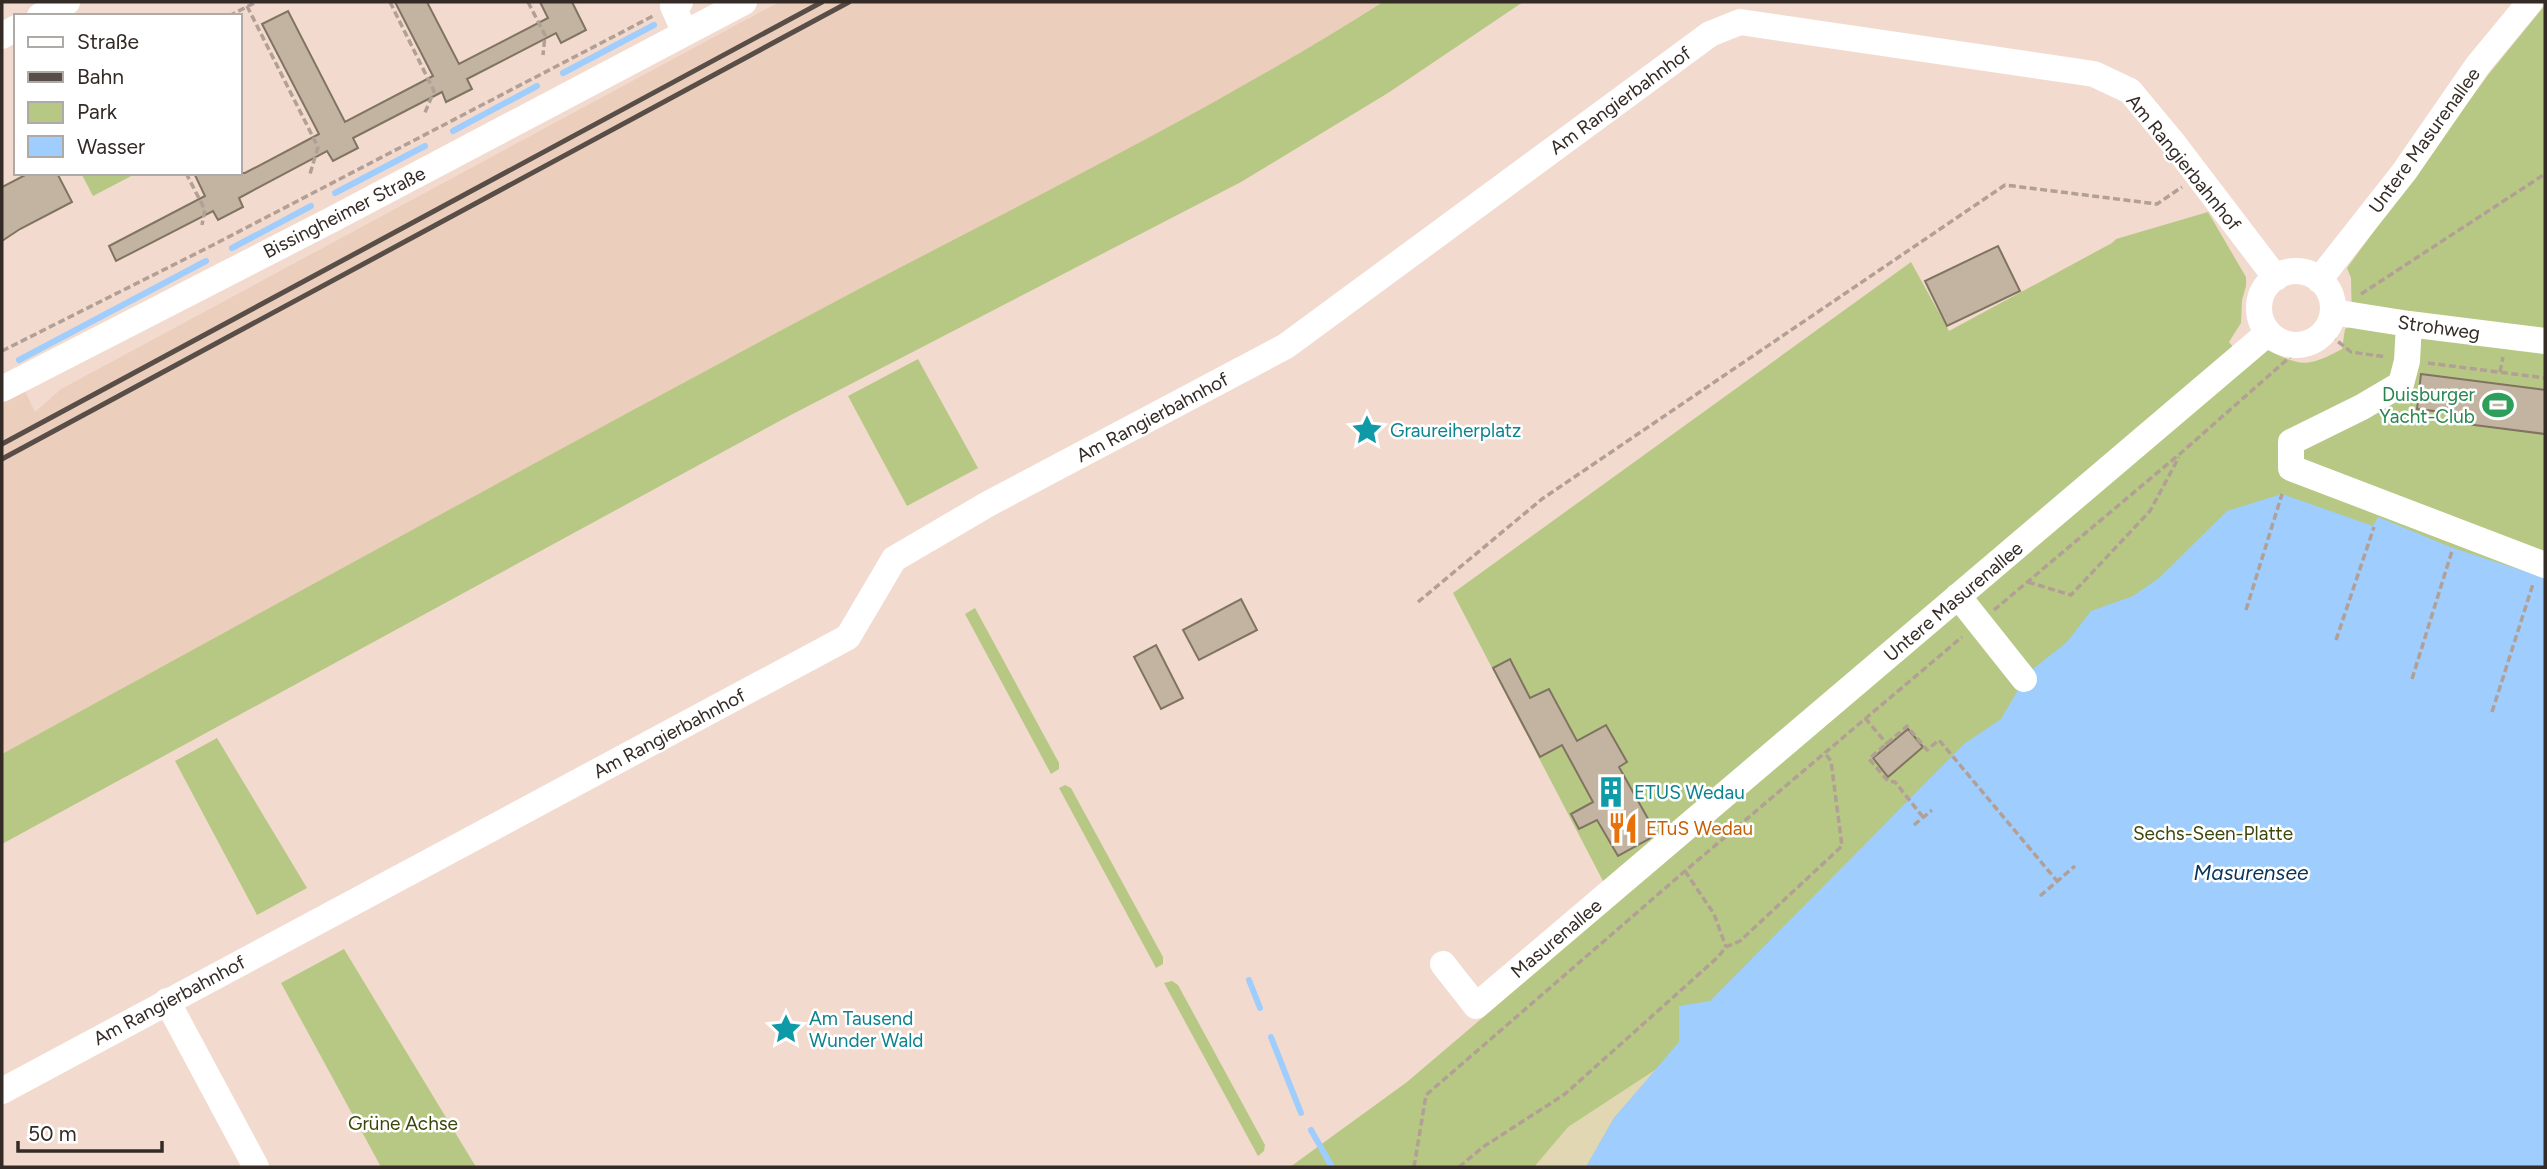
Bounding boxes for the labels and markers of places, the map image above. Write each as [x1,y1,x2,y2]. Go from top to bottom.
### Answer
place label: Duisburger Yacht-Club [2379,383,2476,428]
sports icon: Duisburger Yacht-Club [2481,388,2515,422]
place icon: Graureiherplatz [1350,413,1384,447]
place label: Graureiherplatz [1390,419,1521,442]
building icon: ETUS Wedau [1594,775,1628,809]
place label: ETUS Wedau [1634,781,1745,804]
restaurant icon: ETuS Wedau [1606,811,1640,845]
place label: ETuS Wedau [1646,817,1753,840]
place label: Am Tausend Wunder Wald [809,1007,923,1052]
place icon: Am Tausend Wunder Wald [769,1012,803,1046]

